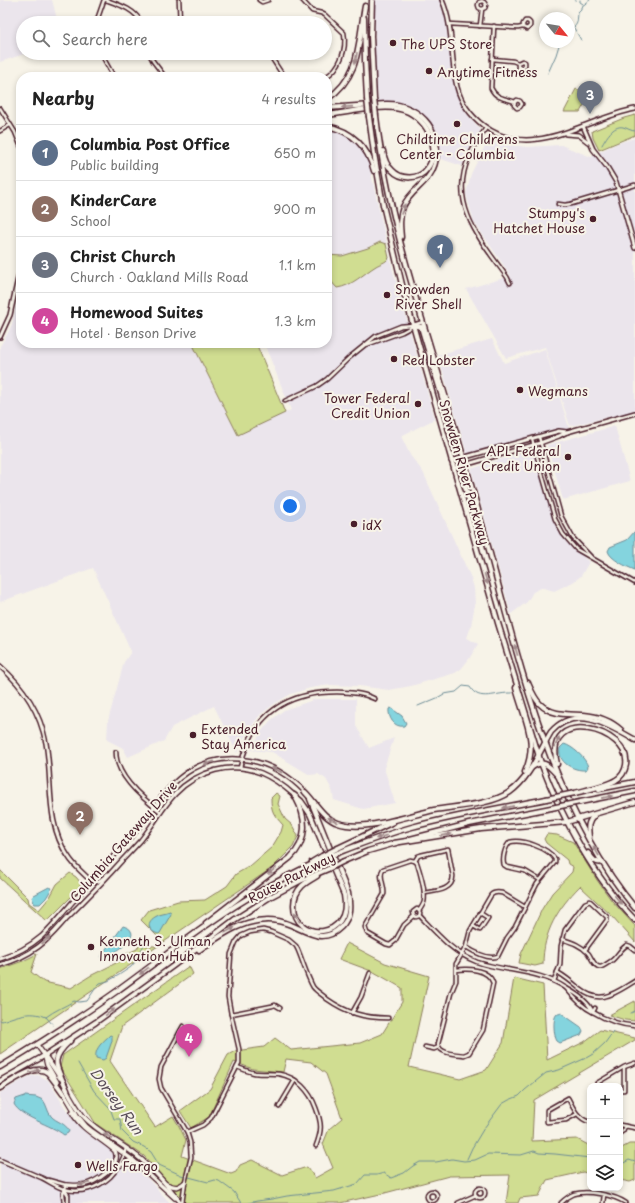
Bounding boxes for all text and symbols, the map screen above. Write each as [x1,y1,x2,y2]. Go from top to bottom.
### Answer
north arrow [539,12,575,48]
search box [16,16,332,60]
icon: search [30,27,52,49]
text: Search here [62,27,148,50]
place label: The UPS Store [401,34,492,53]
marker: The UPS Store [388,38,398,48]
one-way arrow [353,52,359,64]
place label: Anytime Fitness [437,62,537,81]
marker: Anytime Fitness [424,66,434,76]
pin: 3 [577,81,603,114]
text: Nearby [32,85,94,111]
text: 4 results [262,89,316,108]
one-way arrow [341,103,353,110]
marker: Childtime Childrens Center - Columbia [452,119,462,129]
place label: Childtime Childrens Center - Columbia [396,129,518,163]
text: Columbia Post Office [70,132,230,155]
text: 1 [42,143,48,162]
text: 650 m [274,143,316,162]
text: Public building [70,155,159,174]
text: KinderCare [70,188,157,211]
text: 2 [40,199,50,218]
text: 900 m [273,199,316,218]
one-way arrow [400,203,406,215]
place label: Stumpy's Hatchet House [493,203,585,237]
text: School [70,211,111,230]
marker: Stumpy's Hatchet House [588,214,598,224]
pin: 1 [427,235,453,268]
text: Christ Church [70,244,176,267]
text: 3 [41,255,49,274]
text: 1.1 km [279,255,316,274]
text: Church · Oakland Mills Road [70,267,248,286]
place label: Snowden River Shell [395,279,462,313]
marker: Snowden River Shell [382,290,392,300]
text: Homewood Suites [70,300,203,323]
text: 4 [41,311,49,330]
text: 1.3 km [275,311,316,330]
text: Hotel · Benson Drive [70,323,196,342]
place label: Red Lobster [402,350,476,369]
marker: Red Lobster [389,354,399,364]
place label: Wegmans [528,381,588,400]
marker: Wegmans [515,385,525,395]
place label: Tower Federal Credit Union [324,388,410,422]
street label: Snowden River Parkway [435,397,495,547]
marker: Tower Federal Credit Union [413,399,423,409]
place label: APL Federal Credit Union [481,441,560,475]
marker: APL Federal Credit Union [563,452,573,462]
your location [280,496,300,516]
place label: idX [362,515,382,534]
marker: idX [349,519,359,529]
one-way arrow [483,573,489,586]
one-way arrow [513,644,519,656]
place label: Extended Stay America [201,719,287,753]
marker: Extended Stay America [188,730,198,740]
one-way arrow [554,737,560,748]
one-way arrow [203,760,215,766]
one-way arrow [271,767,283,773]
street label: Columbia Gateway Drive [65,776,181,906]
one-way arrow [601,793,613,799]
pin: 2 [67,802,93,835]
one-way arrow [502,804,514,810]
one-way arrow [327,817,339,823]
one-way arrow [440,832,452,838]
one-way arrow [375,834,387,840]
one-way arrow [592,845,599,857]
street label: Rouse Parkway [244,847,338,907]
one-way arrow [266,867,277,876]
one-way arrow [614,895,622,906]
one-way arrow [294,911,300,923]
one-way arrow [224,926,236,933]
place label: Kenneth S. Ulman Innovation Hub [99,931,211,965]
one-way arrow [41,935,51,945]
marker: Kenneth S. Ulman Innovation Hub [86,942,96,952]
one-way arrow [139,966,150,975]
one-way arrow [105,1008,115,1016]
pin: 4 [176,1024,202,1057]
water label: Dorsey Run [86,1063,149,1139]
one-way arrow [28,1068,41,1074]
map controls [587,1083,623,1191]
button: + [587,1083,623,1119]
button: − [587,1119,623,1155]
one-way arrow [103,1132,113,1140]
button: layers [587,1155,623,1191]
place label: Wells Fargo [86,1156,158,1175]
marker: Wells Fargo [73,1160,83,1170]
one-way arrow [78,1182,90,1188]

